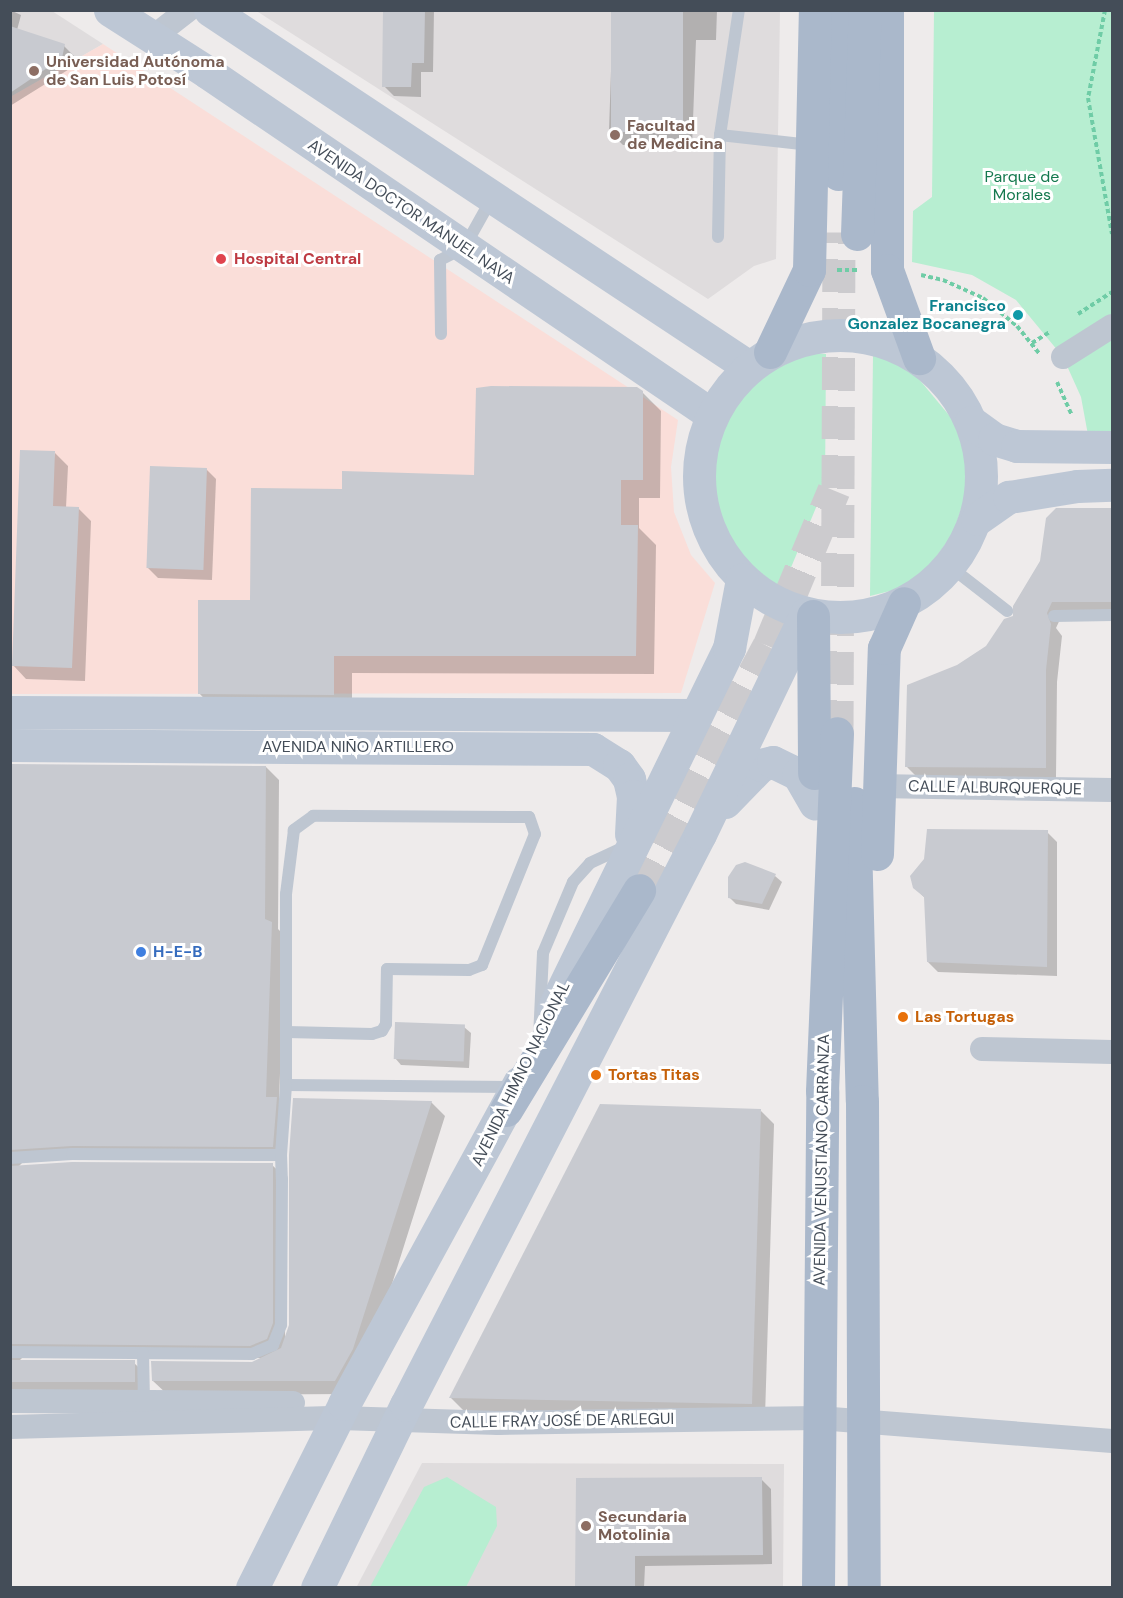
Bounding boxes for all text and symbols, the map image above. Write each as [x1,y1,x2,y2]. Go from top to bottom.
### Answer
place label: Universidad Autónoma de San Luis Potosí [46,52,225,90]
marker: Universidad Autónoma de San Luis Potosí [27,64,41,78]
place label: Facultad de Medicina [627,116,723,154]
marker: Facultad de Medicina [608,128,622,142]
street label: AVENIDA DOCTOR MANUEL NAVA [304,136,518,288]
park label: Parque de Morales [985,167,1059,205]
place label: Hospital Central [234,249,361,269]
marker: Hospital Central [212,250,230,268]
place label: Francisco Gonzalez Bocanegra [847,296,1006,334]
marker: Francisco Gonzalez Bocanegra [1011,308,1025,322]
street label: AVENIDA NIÑO ARTILLERO [262,737,454,757]
street label: CALLE ALBURQUERQUE [908,777,1082,799]
place label: H-E-B [153,942,202,962]
marker: H-E-B [134,945,148,959]
street label: AVENIDA HIMNO NACIONAL [468,978,574,1170]
place label: Las Tortugas [915,1007,1014,1027]
marker: Las Tortugas [896,1010,910,1024]
street label: AVENIDA VENUSTIANO CARRANZA [810,1034,834,1286]
place label: Tortas Titas [608,1065,700,1085]
marker: Tortas Titas [589,1068,603,1082]
street label: CALLE FRAY JOSÉ DE ARLEGUI [450,1409,674,1433]
place label: Secundaria Motolinia [598,1507,687,1545]
marker: Secundaria Motolinia [579,1519,593,1533]

